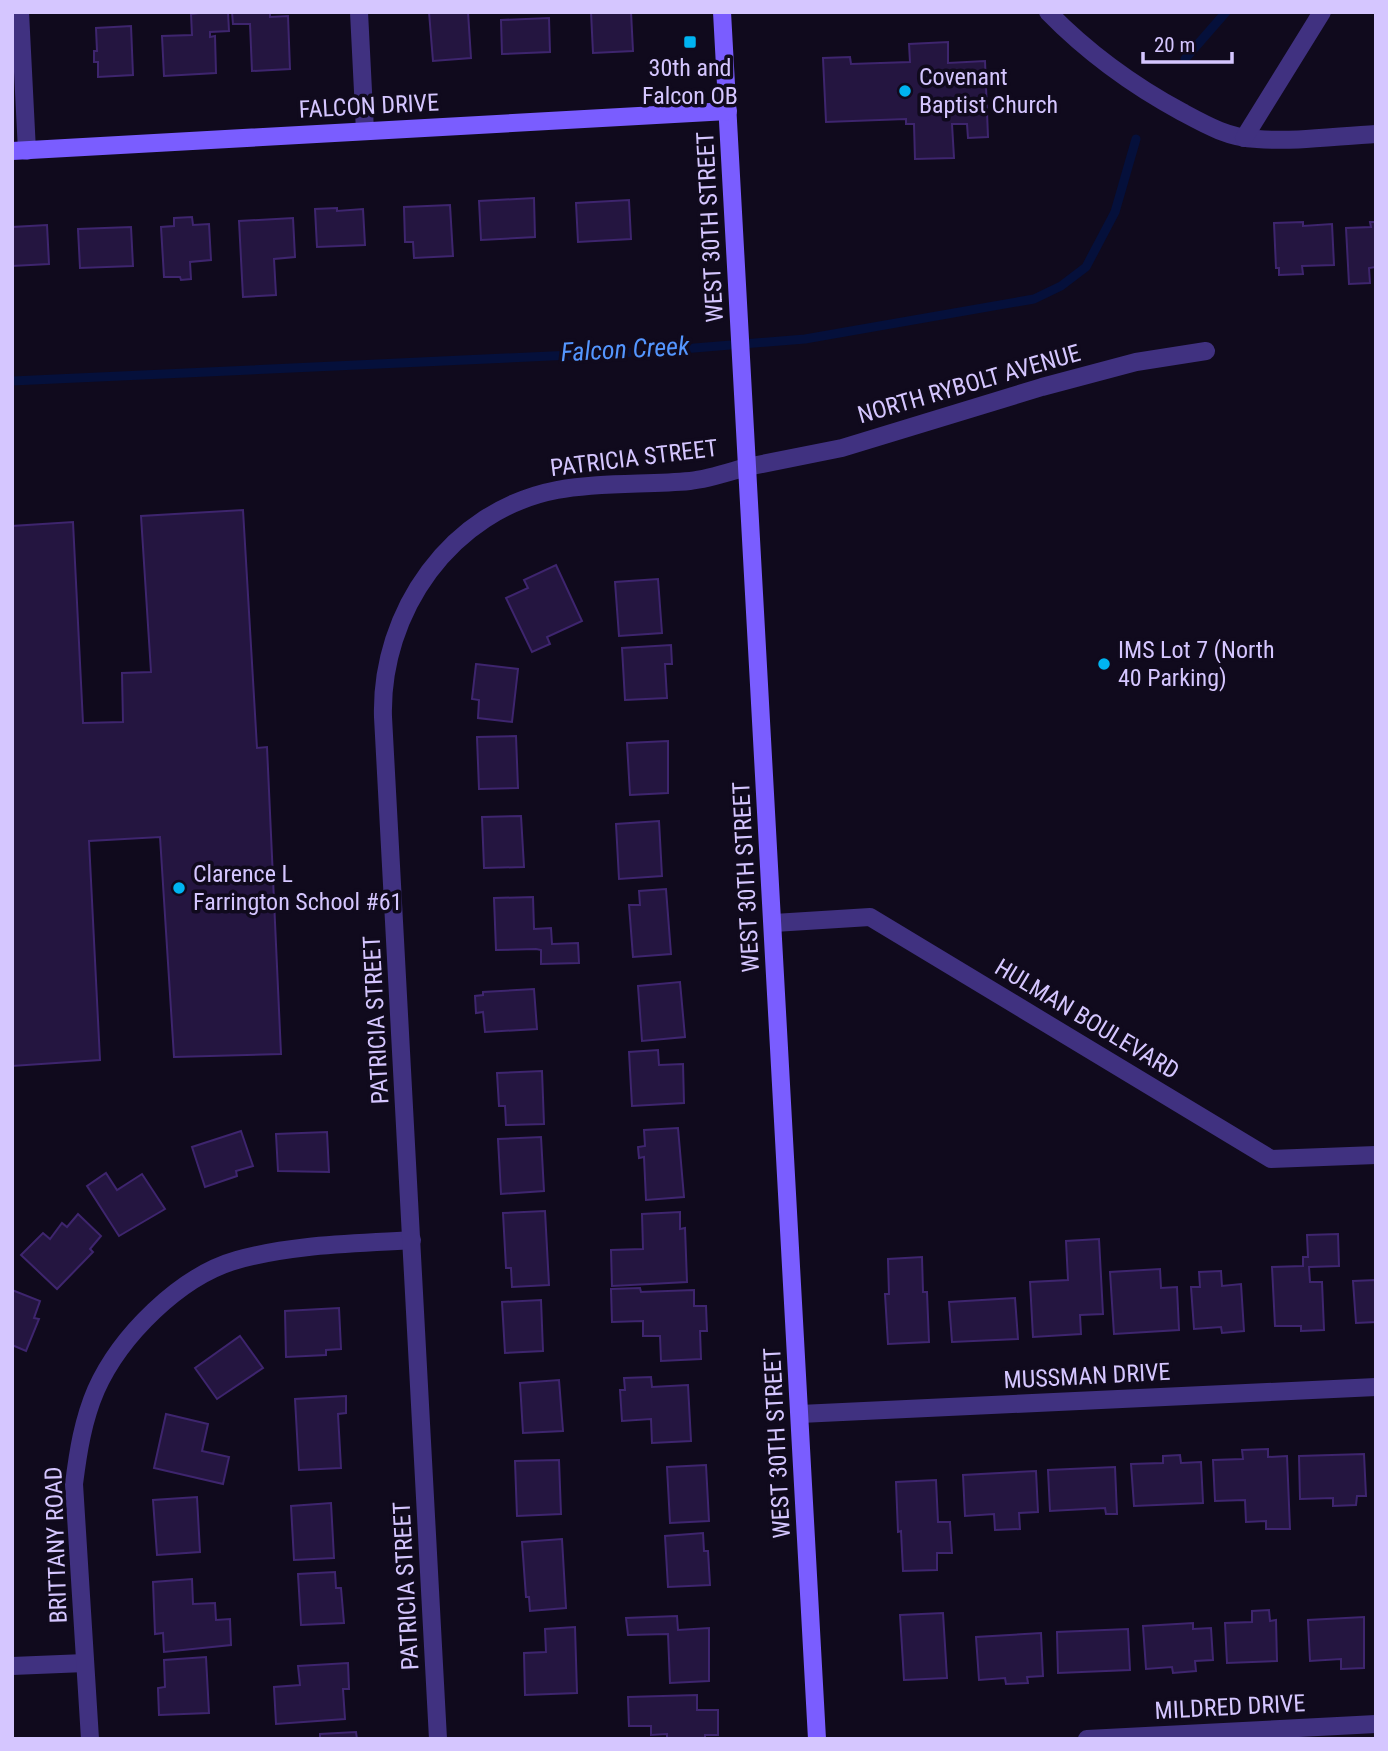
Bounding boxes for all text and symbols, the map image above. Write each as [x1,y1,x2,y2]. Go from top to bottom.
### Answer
scale bar [1143,21,1232,65]
text: 20 m [1154,33,1195,57]
marker: 30th and Falcon OB [682,34,698,50]
place label: 30th and Falcon OB [642,54,738,110]
place label: Covenant Baptist Church [919,63,1058,119]
marker: Covenant Baptist Church [897,83,913,99]
street label: FALCON DRIVE [298,88,440,124]
street label: WEST 30TH STREET [691,131,729,323]
water label: Falcon Creek [560,331,691,367]
street label: NORTH RYBOLT AVENUE [854,339,1084,429]
street label: PATRICIA STREET [549,434,719,482]
place label: IMS Lot 7 (North 40 Parking) [1118,636,1275,692]
marker: IMS Lot 7 (North 40 Parking) [1096,656,1112,672]
street label: WEST 30TH STREET [727,781,765,973]
place label: Clarence L Farrington School #61 [193,860,402,916]
marker: Clarence L Farrington School #61 [171,880,187,896]
street label: PATRICIA STREET [358,935,394,1105]
street label: HULMAN BOULEVARD [990,953,1184,1085]
street label: WEST 30TH STREET [758,1347,796,1539]
street label: MUSSMAN DRIVE [1003,1358,1171,1394]
street label: BRITTANY ROAD [39,1466,73,1624]
street label: PATRICIA STREET [388,1501,424,1671]
street label: MILDRED DRIVE [1154,1689,1306,1725]

